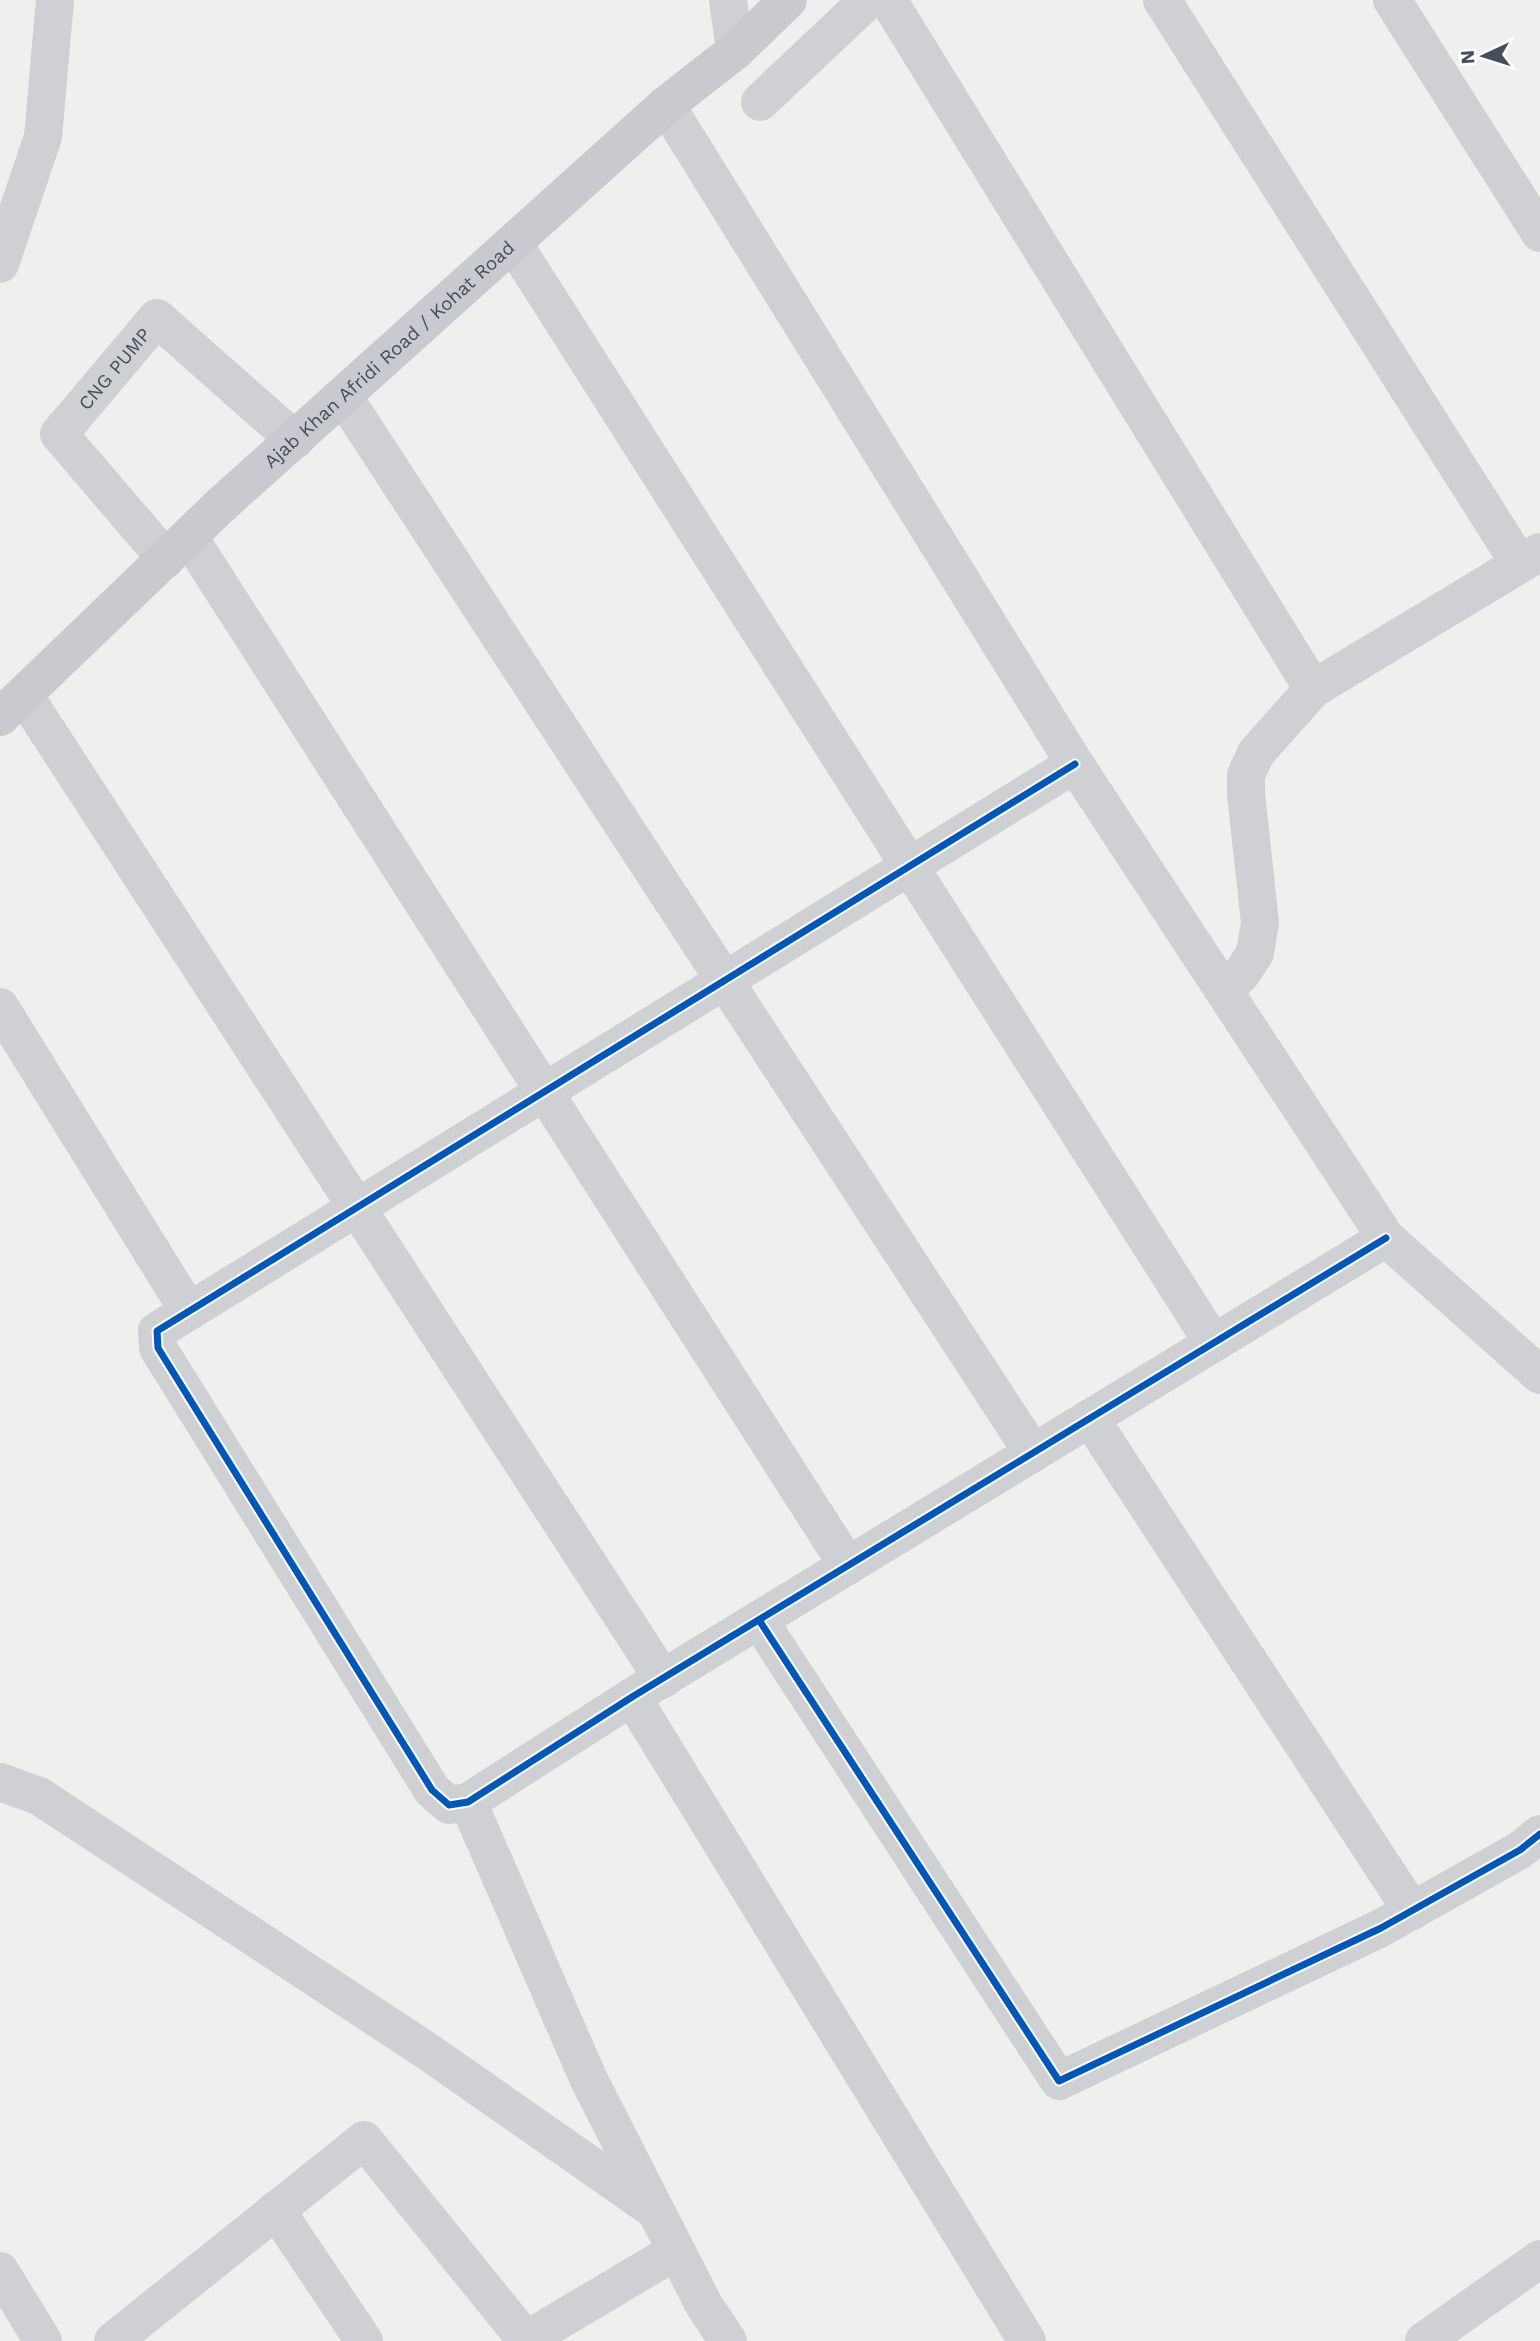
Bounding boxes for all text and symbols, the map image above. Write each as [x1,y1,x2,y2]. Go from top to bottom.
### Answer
north arrow [1449,21,1519,91]
text: N [1456,49,1480,65]
street label: Ajab Khan Afridi Road / Kohat Road [259,236,519,473]
street label: CNG PUMP [73,323,156,415]

